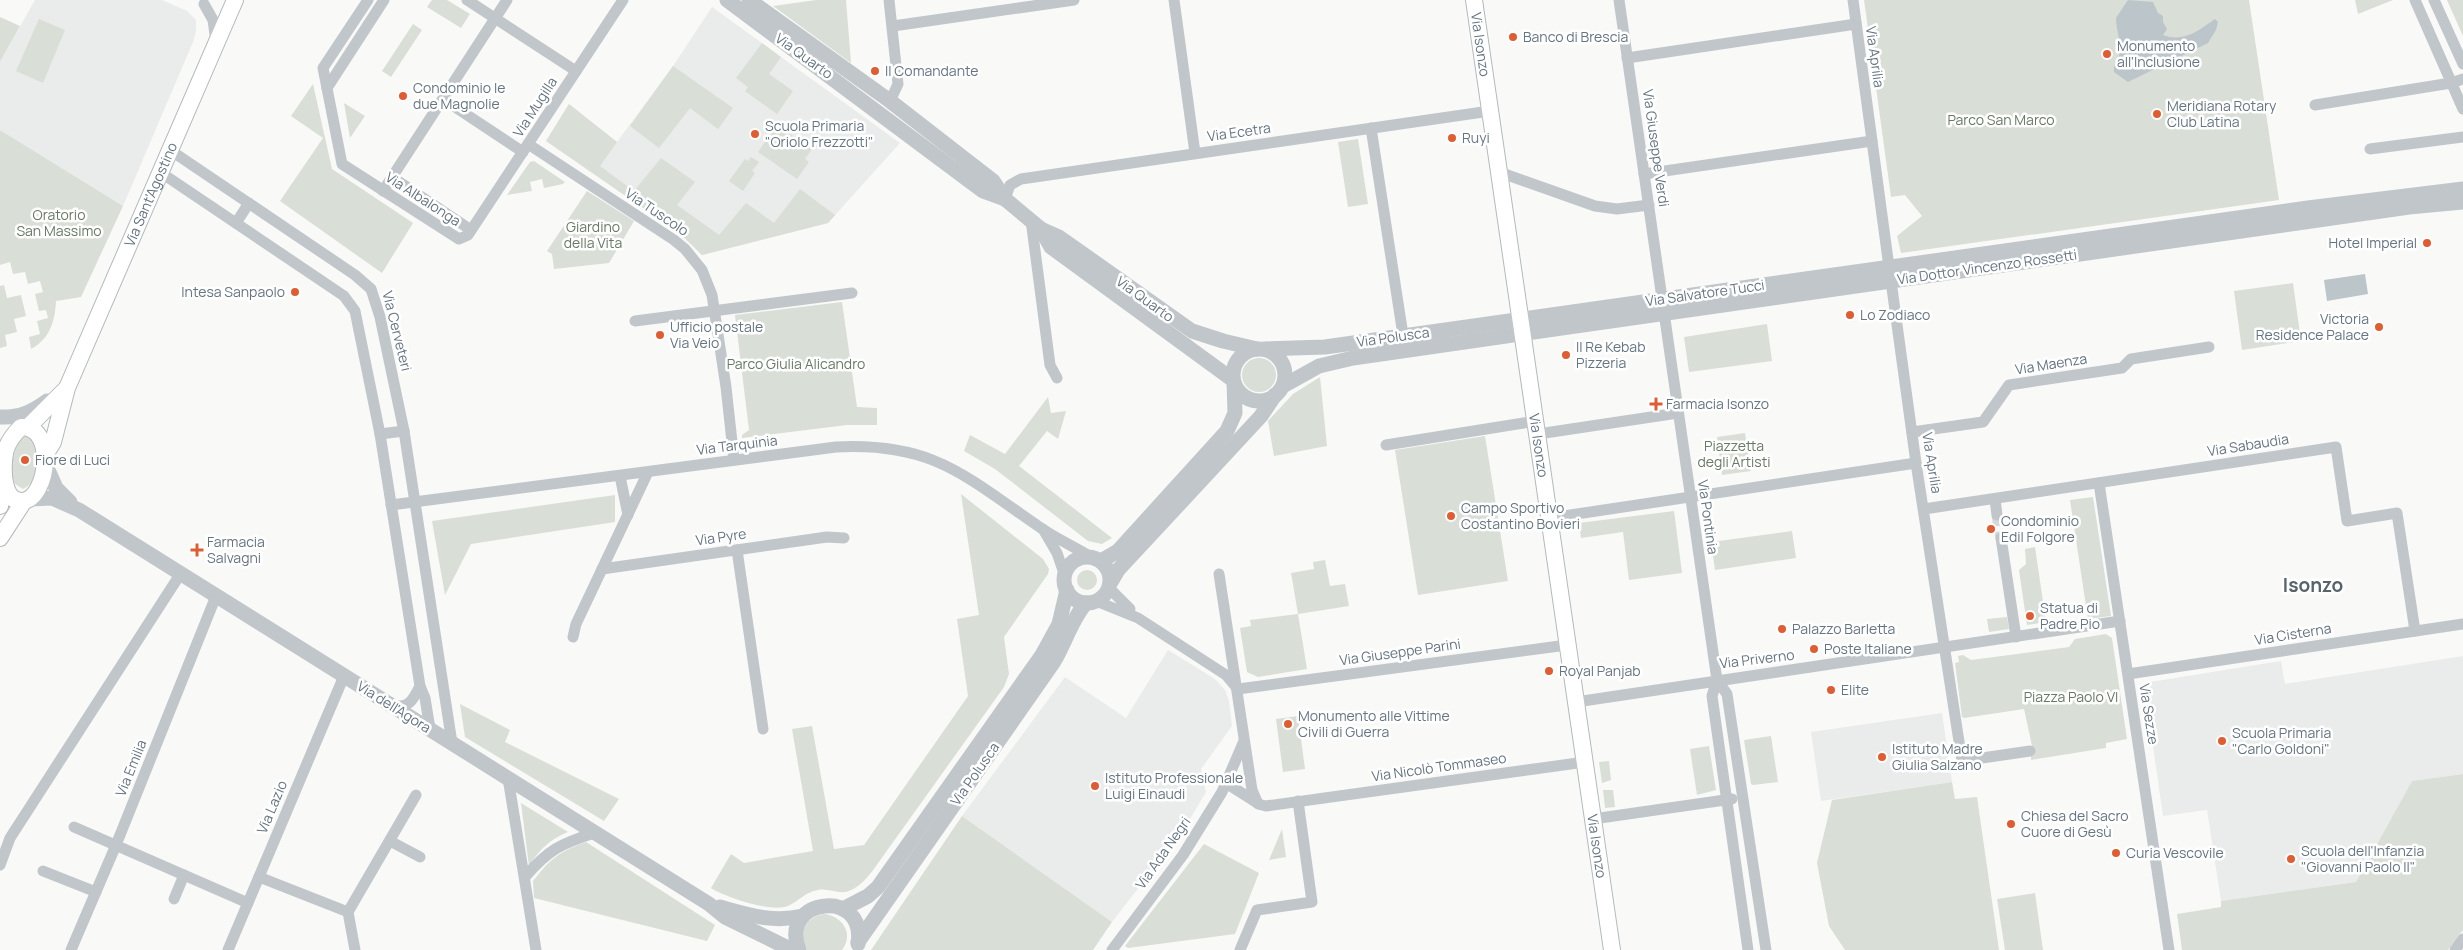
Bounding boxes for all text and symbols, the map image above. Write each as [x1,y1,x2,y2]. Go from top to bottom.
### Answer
street label: Via Isonzo [1467,11,1495,78]
street label: Via Aprilia [1862,25,1889,89]
place label: Banco di Brescia [1523,27,1628,46]
street label: Via Quarto [772,28,837,83]
marker: Banco di Brescia [1507,31,1519,43]
place label: Monumento all'Inclusione [2117,36,2200,71]
marker: Monumento all'Inclusione [2101,48,2113,60]
place label: Il Comandante [885,61,978,80]
marker: Il Comandante [869,65,881,77]
street label: Via Mugilla [508,73,561,140]
place label: Condominio le due Magnolie [413,78,505,113]
street label: Via Giuseppe Verdi [1639,88,1674,208]
marker: Condominio le due Magnolie [397,90,409,102]
place label: Meridiana Rotary Club Latina [2167,96,2277,131]
marker: Meridiana Rotary Club Latina [2151,108,2163,120]
park label: Parco San Marco [1947,110,2055,129]
place label: Scuola Primaria "Oriolo Frezzotti" [765,116,873,151]
street label: Via Ecetra [1206,118,1272,145]
marker: Scuola Primaria "Oriolo Frezzotti" [749,128,761,140]
place label: Ruyi [1462,128,1490,147]
marker: Ruyi [1446,132,1458,144]
street label: Via Sant'Agostino [119,139,181,249]
street label: Via Albalonga [382,167,465,230]
street label: Via Tuscolo [622,183,693,240]
park label: Oratorio San Massimo [16,205,102,240]
park label: Giardino della Vita [564,217,622,252]
place label: Hotel Imperial [2329,233,2417,252]
marker: Hotel Imperial [2421,237,2433,249]
street label: Via Dottor Vincenzo Rossetti [1896,244,2078,289]
street label: Via Quarto [1113,271,1178,326]
street label: Via Salvatore Tucci [1644,275,1766,310]
place label: Intesa Sanpaolo [181,282,285,301]
marker: Intesa Sanpaolo [289,286,301,298]
street label: Via Cerveteri [378,289,417,373]
place label: Lo Zodiaco [1860,305,1930,324]
marker: Lo Zodiaco [1844,309,1856,321]
place label: Victoria Residence Palace [2256,309,2369,344]
place label: Ufficio postale Via Veio [670,317,763,352]
marker: Victoria Residence Palace [2373,321,2385,333]
street label: Via Polusca [1355,322,1430,351]
marker: Ufficio postale Via Veio [654,329,666,341]
place label: Il Re Kebab Pizzeria [1576,337,1645,372]
street label: Via Maenza [2014,348,2088,379]
marker: Il Re Kebab Pizzeria [1560,349,1572,361]
park label: Parco Giulia Alicandro [727,354,865,373]
place label: Farmacia Isonzo [1666,394,1769,413]
marker: Farmacia Isonzo [1650,398,1662,410]
street label: Via Isonzo [1525,412,1553,479]
street label: Via Sabaudia [2206,429,2290,460]
street label: Via Tarquinia [695,430,779,459]
street label: Via Aprilia [1918,431,1947,495]
park label: Piazzetta degli Artisti [1697,436,1771,471]
place label: Fiore di Luci [35,450,110,469]
marker: Fiore di Luci [19,454,31,466]
street label: Via Pontinia [1694,478,1723,556]
place label: Campo Sportivo Costantino Bovieri [1461,498,1580,533]
marker: Campo Sportivo Costantino Bovieri [1445,510,1457,522]
place label: Condominio Edil Folgore [2001,511,2079,546]
marker: Condominio Edil Folgore [1985,523,1997,535]
street label: Via Pyre [694,524,747,549]
place label: Farmacia Salvagni [207,532,265,567]
marker: Farmacia Salvagni [191,544,203,556]
district label: Isonzo [2283,572,2343,598]
place label: Statua di Padre Pio [2040,598,2100,633]
marker: Statua di Padre Pio [2024,610,2036,622]
street label: Via Cisterna [2253,618,2333,649]
place label: Palazzo Barletta [1792,619,1895,638]
marker: Palazzo Barletta [1776,623,1788,635]
street label: Via Giuseppe Parini [1338,634,1462,669]
place label: Poste Italiane [1824,639,1912,658]
marker: Poste Italiane [1808,643,1820,655]
street label: Via Priverno [1718,644,1796,673]
place label: Royal Panjab [1559,661,1641,680]
marker: Royal Panjab [1543,665,1555,677]
street label: Via dell'Agora [354,676,435,737]
place label: Elite [1841,680,1869,699]
street label: Via Sezze [2135,682,2164,746]
marker: Elite [1825,684,1837,696]
park label: Piazza Paolo VI [2024,687,2118,706]
place label: Monumento alle Vittime Civili di Guerra [1298,706,1450,741]
marker: Monumento alle Vittime Civili di Guerra [1282,718,1294,730]
place label: Scuola Primaria "Carlo Goldoni" [2232,723,2331,758]
marker: Scuola Primaria "Carlo Goldoni" [2216,735,2228,747]
street label: Via Emilia [111,737,150,799]
street label: Via Polusca [946,738,1003,809]
place label: Istituto Madre Giulia Salzano [1892,739,1983,774]
street label: Via Nicolò Tommaseo [1370,748,1508,785]
marker: Istituto Madre Giulia Salzano [1876,751,1888,763]
place label: Istituto Professionale Luigi Einaudi [1105,768,1243,803]
street label: Via Lazio [252,777,291,836]
marker: Istituto Professionale Luigi Einaudi [1089,780,1101,792]
place label: Chiesa del Sacro Cuore di Gesù [2021,806,2129,841]
street label: Via Ada Negri [1131,813,1195,893]
street label: Via Isonzo [1583,813,1611,879]
marker: Chiesa del Sacro Cuore di Gesù [2005,818,2017,830]
place label: Scuola dell'Infanzia "Giovanni Paolo II" [2301,841,2424,876]
place label: Curia Vescovile [2126,843,2224,862]
marker: Curia Vescovile [2110,847,2122,859]
marker: Scuola dell'Infanzia "Giovanni Paolo II" [2285,853,2297,865]

